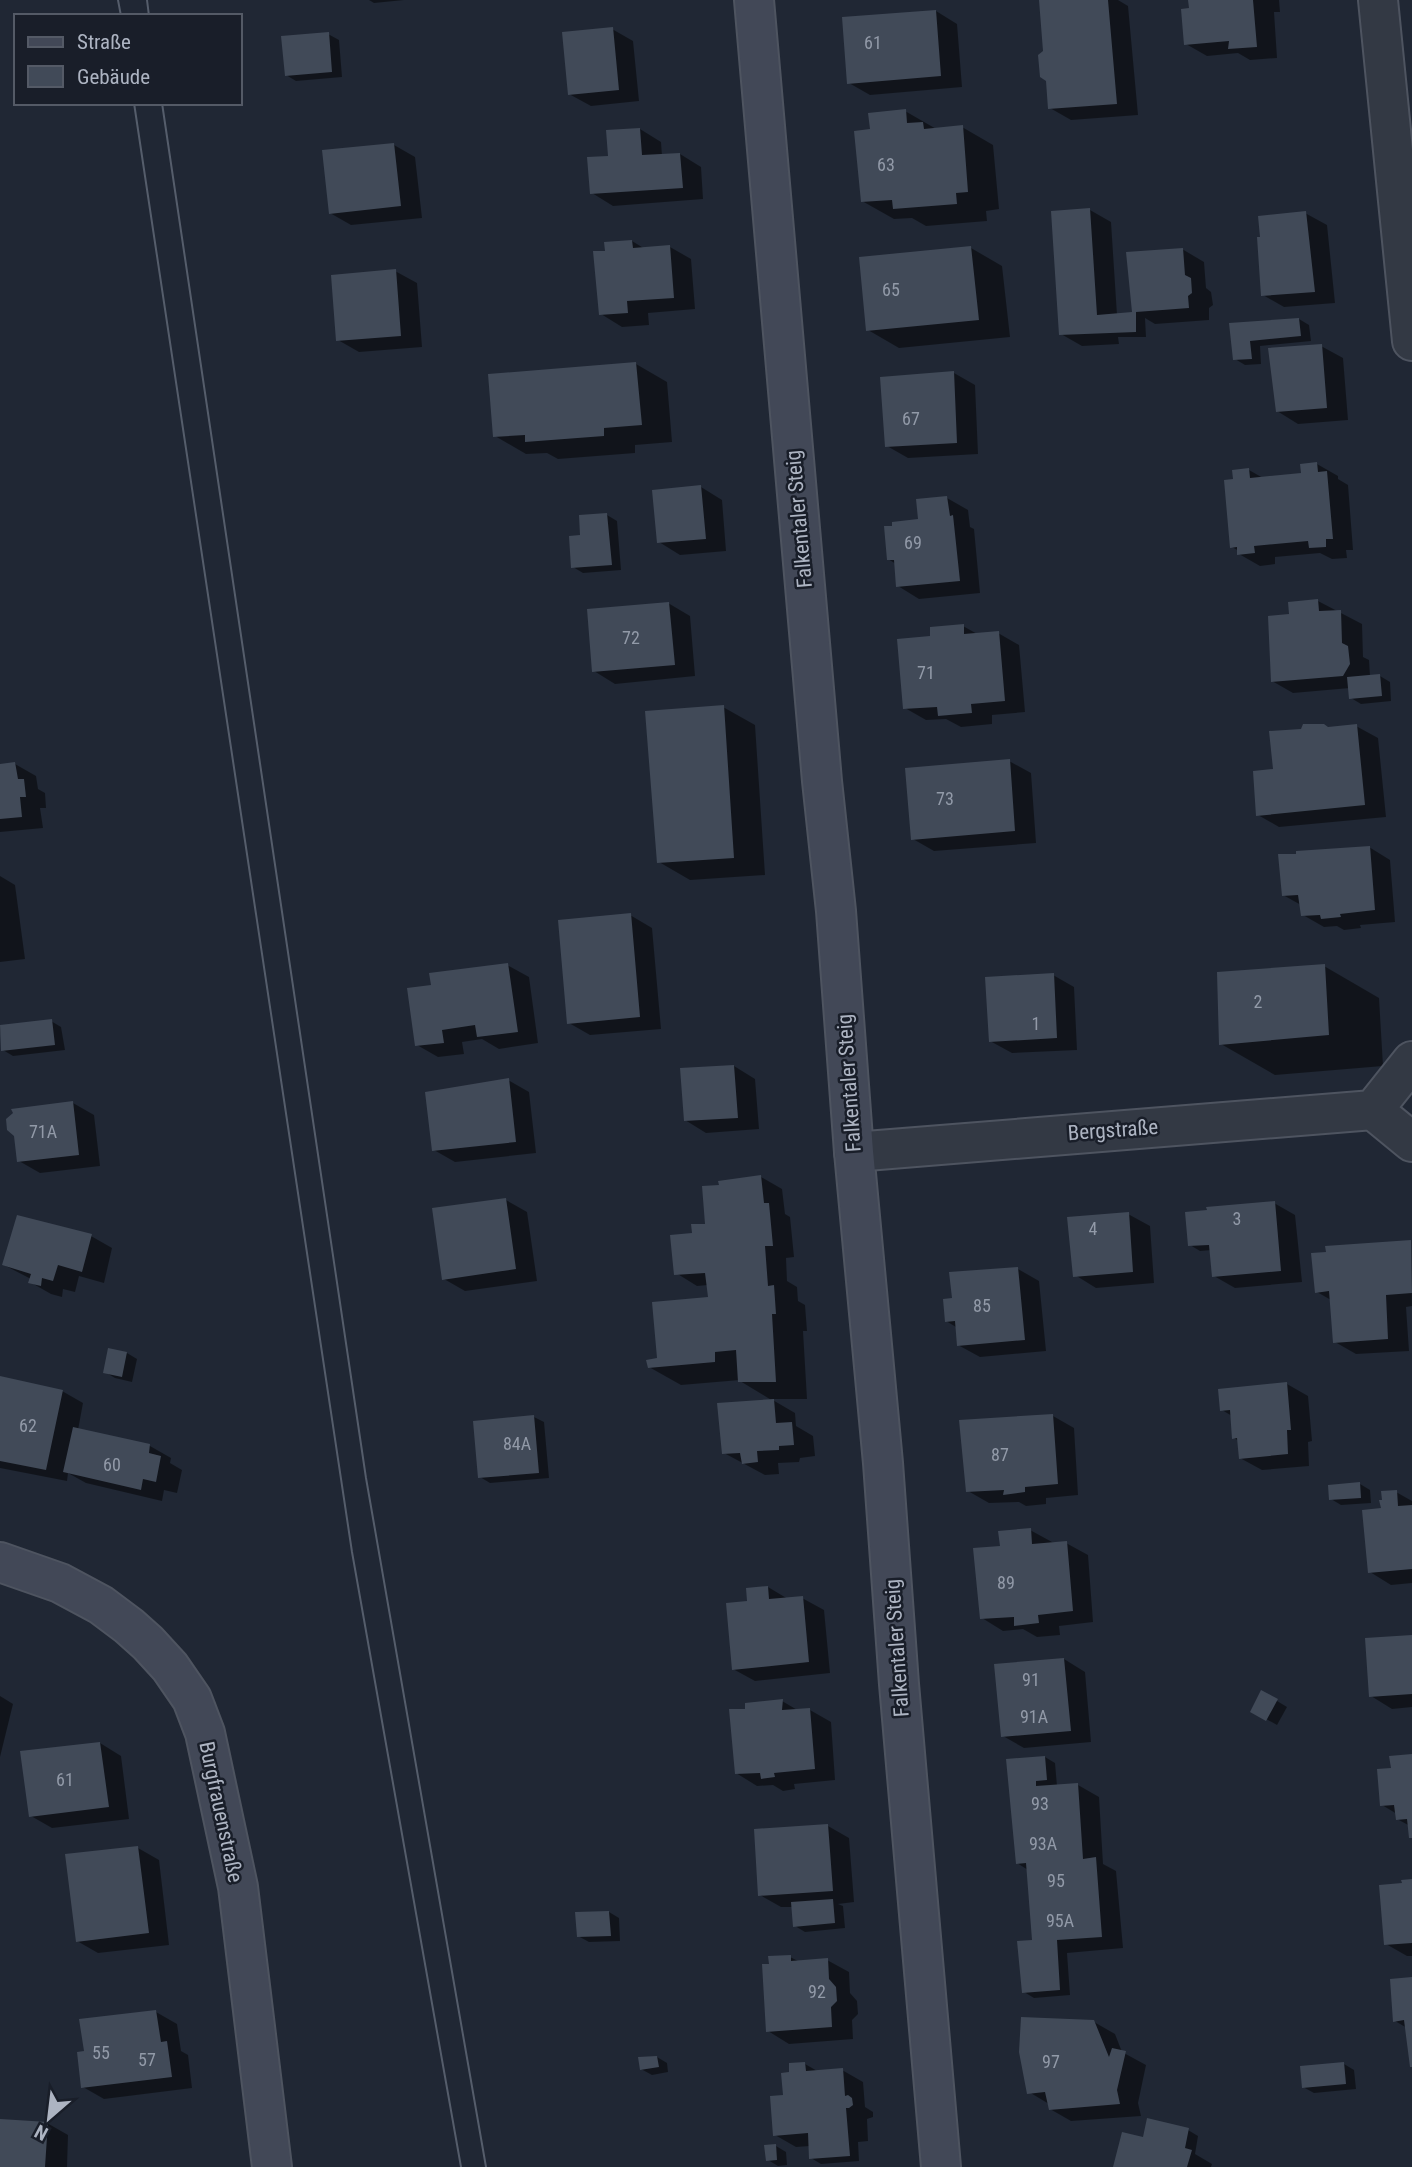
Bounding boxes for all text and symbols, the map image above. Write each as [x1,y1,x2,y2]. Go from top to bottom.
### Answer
legend [14,14,242,105]
text: Straße [77,30,131,54]
house number: 61 [864,32,882,53]
text: Gebäude [77,65,150,89]
house number: 63 [877,154,895,175]
house number: 65 [882,279,900,300]
house number: 67 [902,408,920,429]
street label: Falkentaler Steig [781,449,817,589]
house number: 69 [904,532,922,553]
house number: 72 [622,627,640,648]
house number: 71 [917,662,935,683]
house number: 73 [936,788,954,809]
house number: 2 [1254,991,1263,1012]
street label: Falkentaler Steig [832,1013,866,1153]
house number: 1 [1032,1013,1040,1034]
street label: Bergstraße [1067,1115,1159,1145]
house number: 71A [29,1121,58,1142]
house number: 3 [1233,1208,1241,1229]
house number: 4 [1089,1218,1098,1239]
house number: 85 [973,1295,991,1316]
house number: 62 [19,1415,37,1436]
house number: 84A [503,1433,532,1454]
house number: 87 [991,1444,1009,1465]
house number: 60 [103,1454,121,1475]
house number: 89 [997,1572,1015,1593]
street label: Falkentaler Steig [880,1578,914,1718]
house number: 91 [1022,1669,1040,1690]
house number: 91A [1020,1706,1049,1727]
street label: Burgfrauenstraße [194,1739,248,1885]
house number: 61 [56,1769,74,1790]
house number: 93 [1031,1793,1049,1814]
house number: 93A [1029,1833,1058,1854]
house number: 95 [1047,1870,1065,1891]
house number: 95A [1046,1910,1075,1931]
house number: 92 [808,1981,826,2002]
house number: 55 [92,2042,110,2063]
house number: 57 [138,2049,156,2070]
house number: 97 [1042,2051,1060,2072]
north arrow [14,2083,84,2153]
text: N [31,2120,52,2145]

